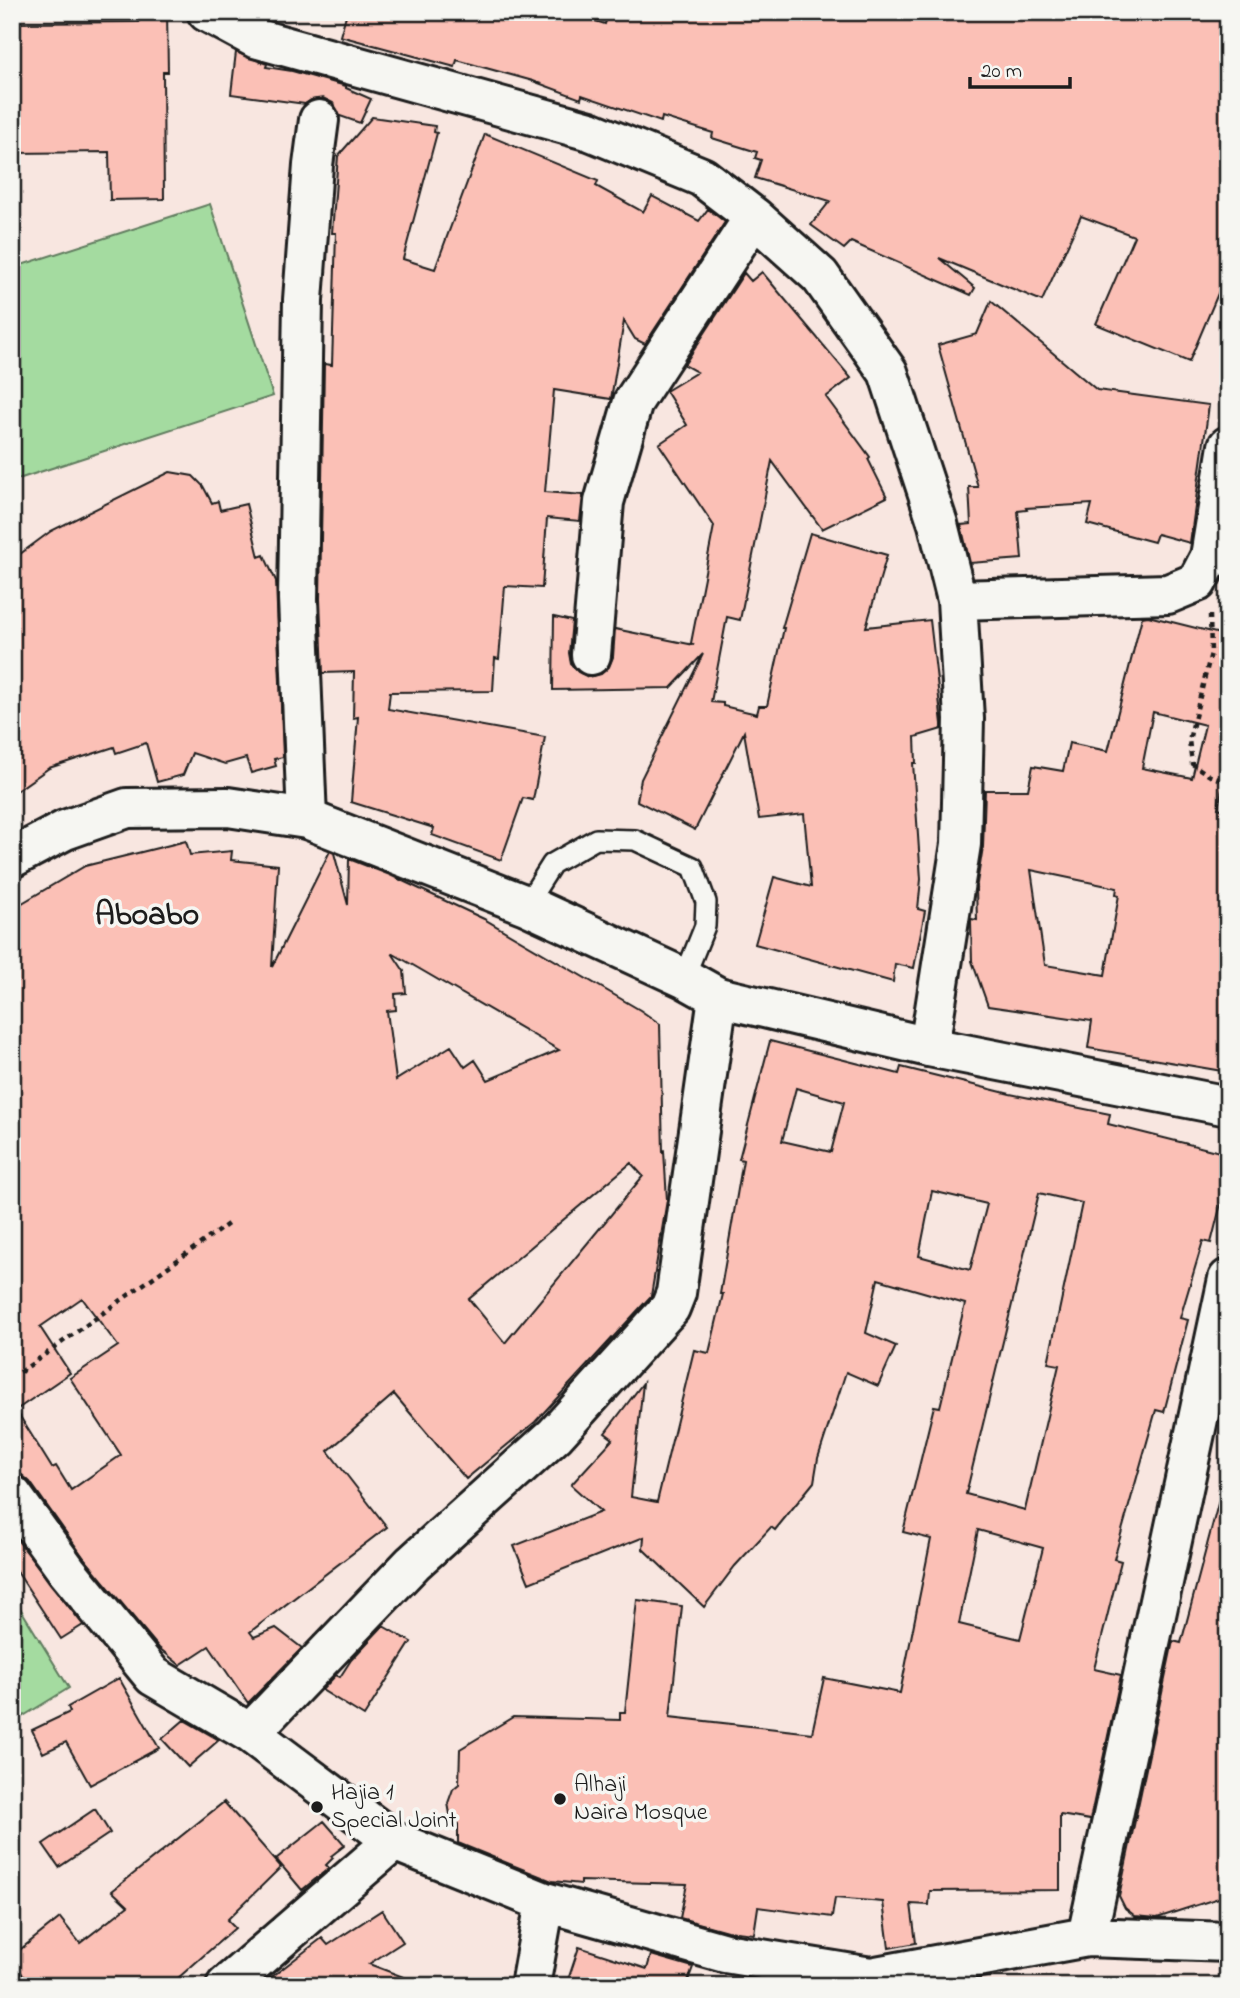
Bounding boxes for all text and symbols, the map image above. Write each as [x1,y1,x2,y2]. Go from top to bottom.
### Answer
scale bar [970,46,1070,90]
text: 20 m [981,57,1022,87]
district label: Aboabo [95,893,199,940]
place label: Alhaji Naira Mosque [574,1768,708,1831]
place label: Hajia 1 Special Joint [331,1776,457,1839]
marker: Alhaji Naira Mosque [552,1791,568,1807]
marker: Hajia 1 Special Joint [309,1799,325,1815]

